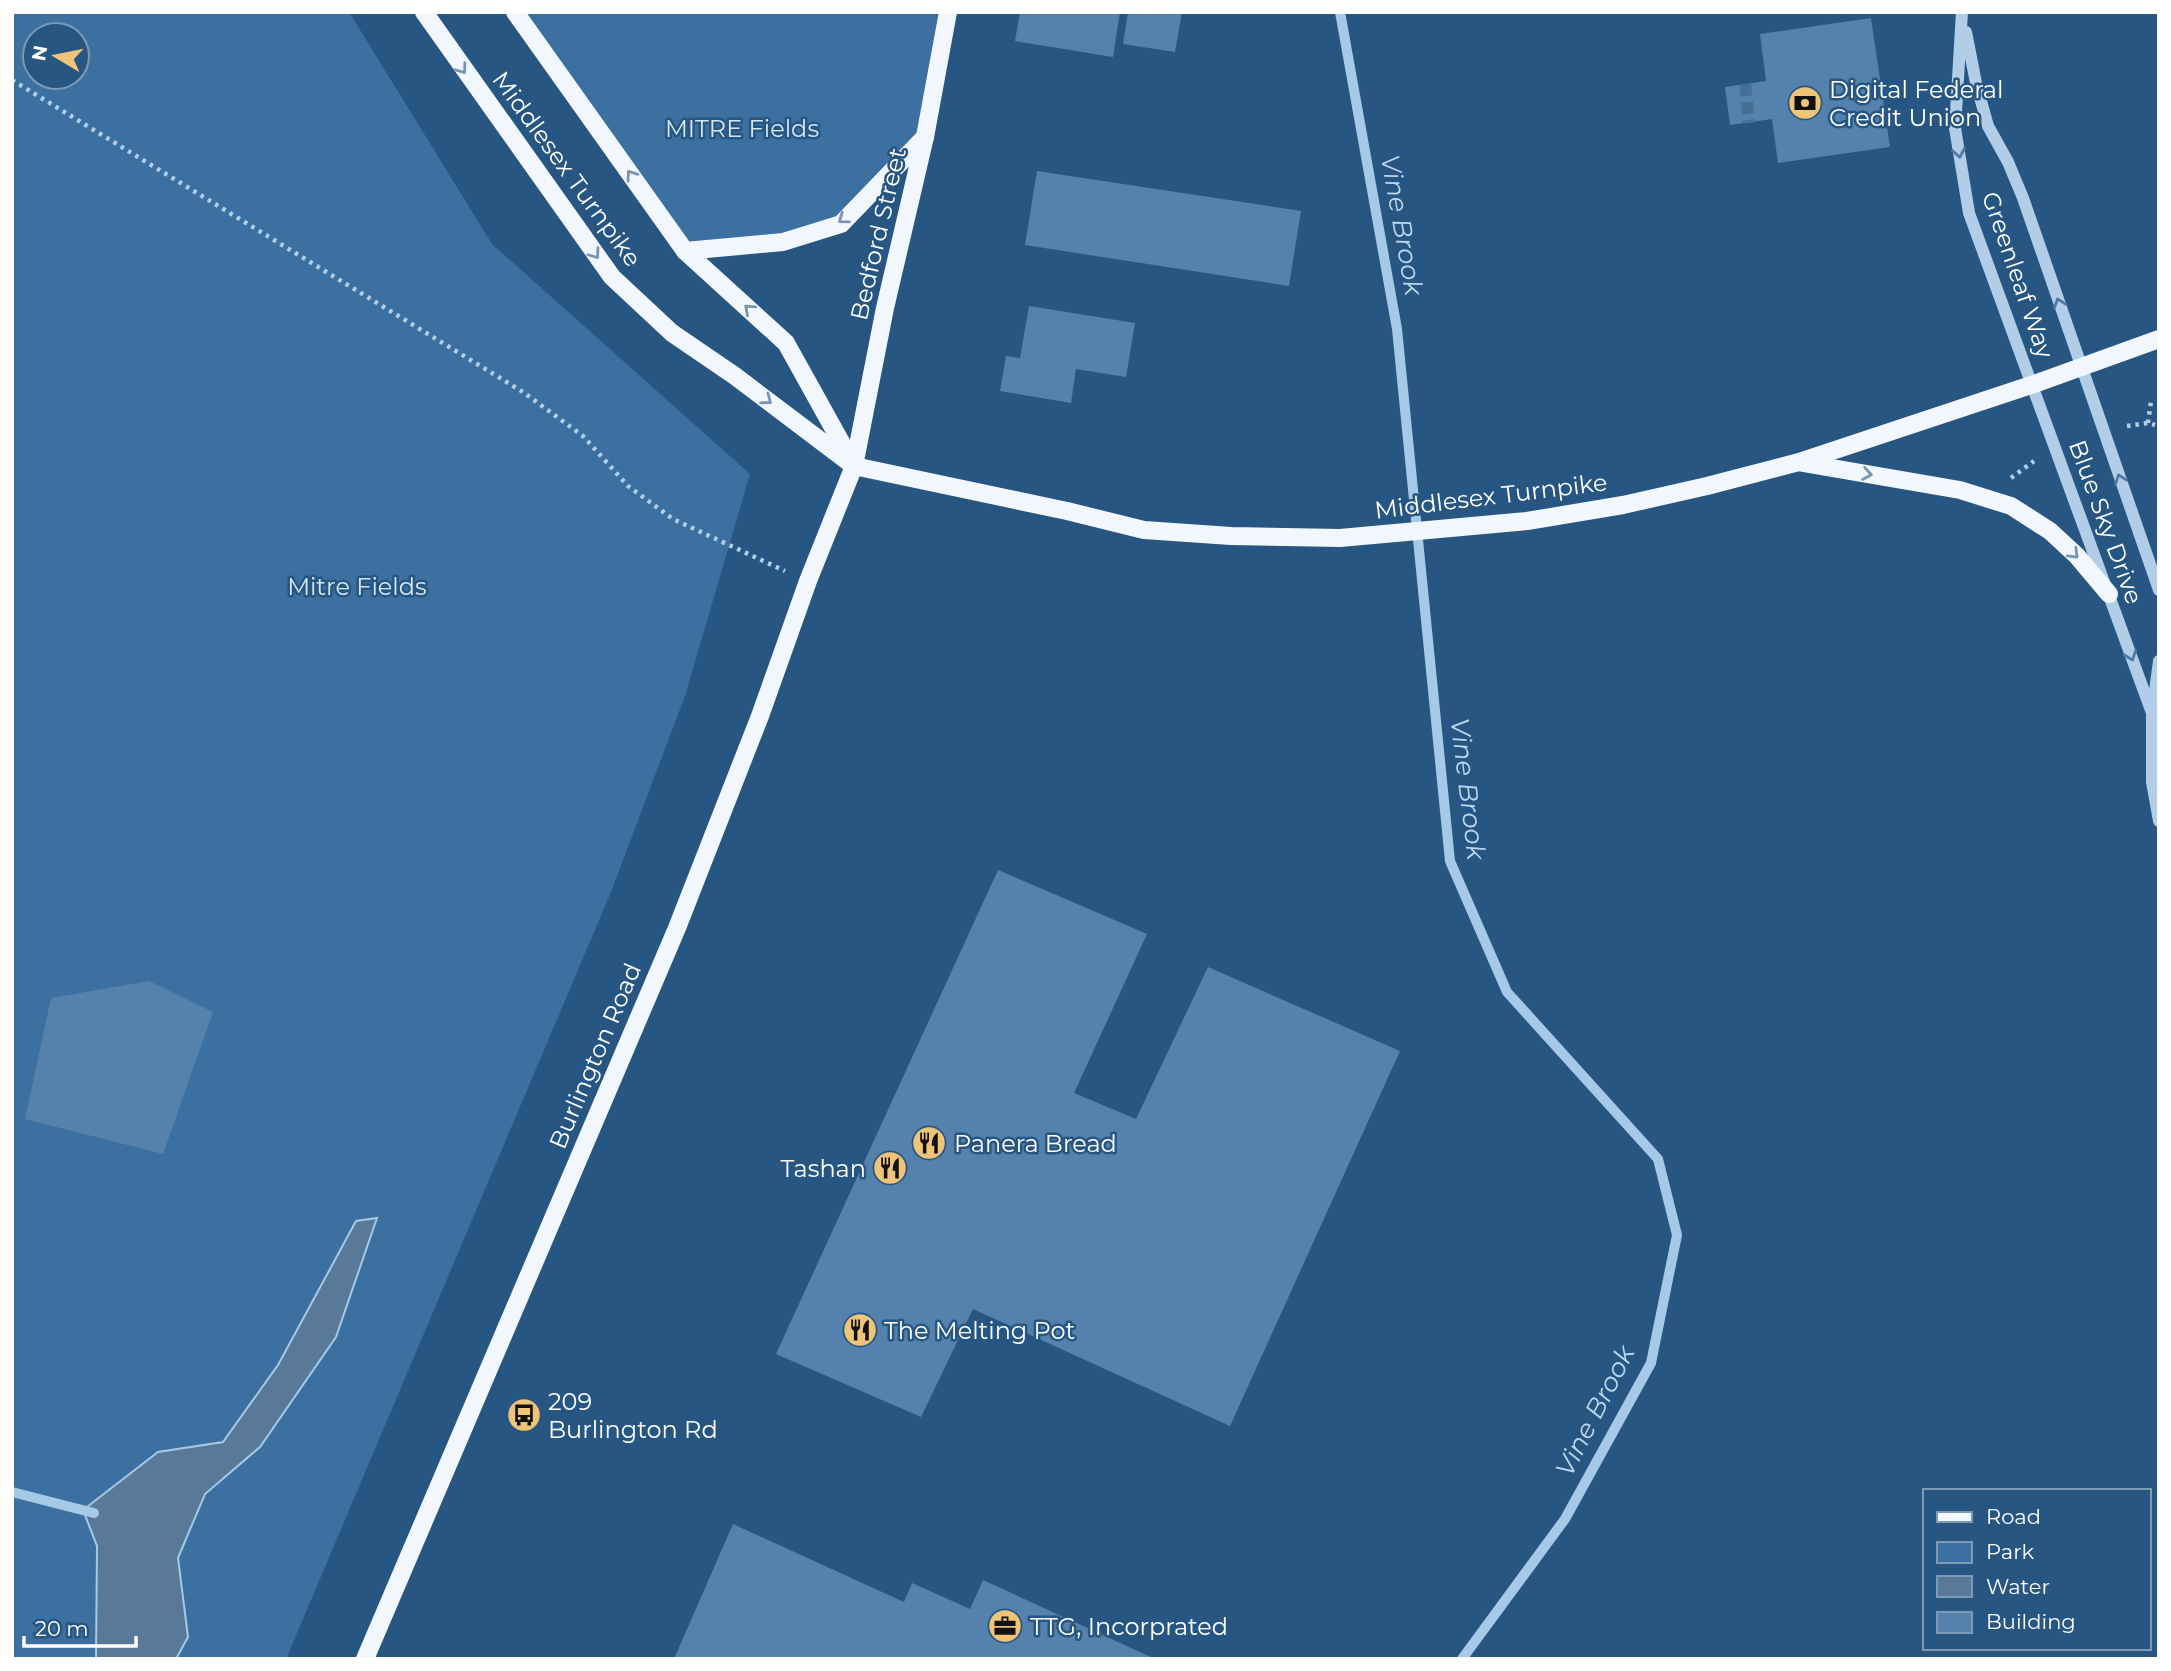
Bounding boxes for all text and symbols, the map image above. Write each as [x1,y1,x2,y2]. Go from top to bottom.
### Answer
north arrow [21,21,91,91]
text: N [27,44,52,63]
one-way arrow [454,61,467,74]
street label: Middlesex Turnpike [486,66,648,272]
place label: Digital Federal Credit Union [1829,75,2003,132]
bank icon: Digital Federal Credit Union [1786,84,1824,122]
park label: MITRE Fields [665,114,819,143]
street label: Bedford Street [844,145,912,323]
one-way arrow [1951,147,1966,159]
water label: Vine Brook [1374,152,1430,299]
one-way arrow [627,170,639,183]
street label: Greenleaf Way [1976,188,2060,362]
one-way arrow [838,211,850,223]
one-way arrow [587,246,599,259]
one-way arrow [2053,297,2067,309]
one-way arrow [744,305,757,318]
one-way arrow [759,392,772,404]
street label: Blue Sky Drive [2063,436,2149,608]
one-way arrow [1861,466,1872,481]
street label: Middlesex Turnpike [1373,467,1609,525]
one-way arrow [2114,473,2128,486]
one-way arrow [2065,545,2078,558]
park label: Mitre Fields [287,572,427,601]
one-way arrow [2123,649,2137,661]
water label: Vine Brook [1443,716,1493,863]
street label: Burlington Road [543,959,647,1153]
restaurant icon: Panera Bread [910,1124,948,1162]
place label: Panera Bread [954,1129,1117,1158]
restaurant icon: Tashan [871,1149,909,1187]
place label: Tashan [780,1154,866,1183]
restaurant icon: The Melting Pot [841,1311,879,1349]
place label: The Melting Pot [884,1316,1076,1345]
water label: Vine Brook [1548,1339,1642,1482]
place label: 209 Burlington Rd [548,1387,718,1444]
bus stop icon: 209 Burlington Rd [505,1396,543,1434]
legend [1923,1489,2150,1650]
text: Road [1986,1504,2041,1529]
text: Park [1986,1539,2034,1564]
text: Water [1986,1574,2050,1599]
scale bar [24,1604,136,1648]
office icon: TTG, Incorprated [986,1607,1024,1645]
text: Building [1986,1609,2076,1634]
place label: TTG, Incorprated [1030,1612,1228,1641]
text: 20 m [35,1616,89,1641]

